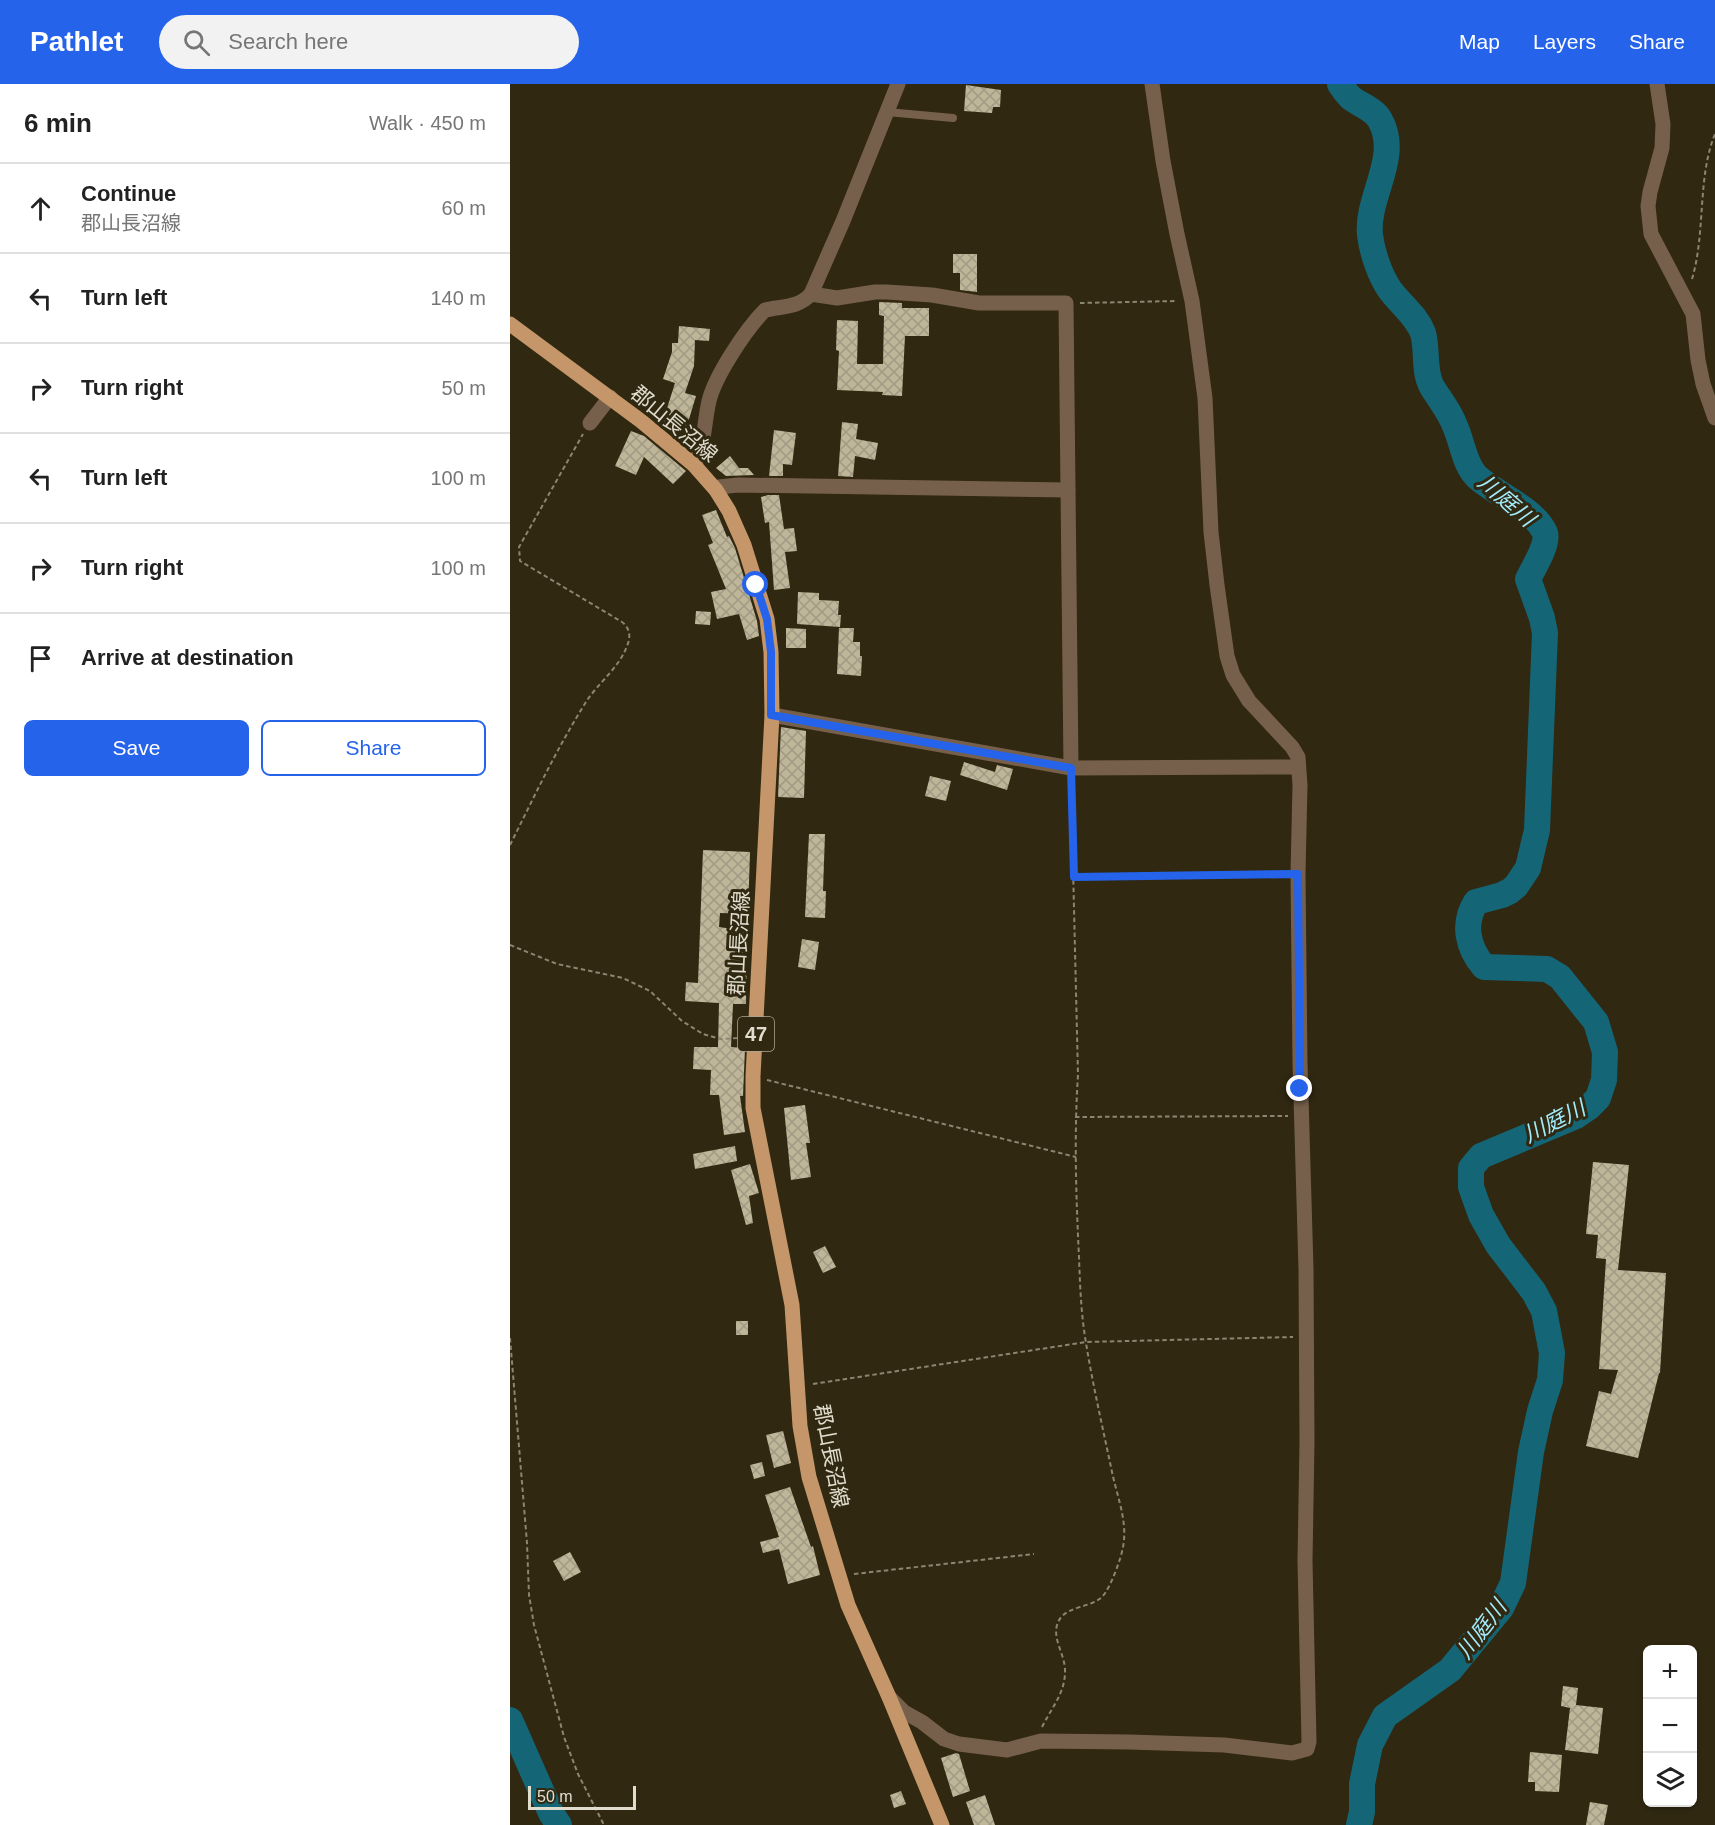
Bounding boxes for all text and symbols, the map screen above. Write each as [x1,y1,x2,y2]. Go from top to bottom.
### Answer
search box [159,15,579,69]
text: Pathlet [30,26,123,57]
icon: search [180,26,213,59]
text: Search here [228,29,348,54]
text: Map [1459,30,1500,53]
text: Layers [1533,30,1596,53]
text: Share [1629,30,1685,53]
text: 6 min [24,108,92,138]
text: Walk · 450 m [369,112,486,134]
text: Continue [81,181,176,206]
icon: ahead [24,192,57,225]
text: 60 m [442,197,486,219]
text: 郡山長沼線 [81,212,181,234]
icon: left [24,282,57,315]
text: Turn left [81,285,167,310]
text: 140 m [430,287,486,309]
icon: right [24,372,57,405]
text: Turn right [81,375,183,400]
text: 50 m [442,377,486,399]
street label: 郡山長沼線 [627,381,722,466]
icon: left [24,462,57,495]
text: Turn left [81,465,167,490]
text: 100 m [430,467,486,489]
water label: 川庭川 [1474,469,1541,533]
icon: right [24,552,57,585]
text: Turn right [81,555,183,580]
text: 100 m [430,557,486,579]
route start [742,571,768,597]
icon: arrive [24,642,57,675]
text: Arrive at destination [81,645,294,670]
button: Save [24,720,249,776]
button: Share [261,720,486,776]
street label: 郡山長沼線 [724,890,753,996]
road number: 47 [738,1017,774,1051]
route end [1286,1075,1312,1101]
water label: 川庭川 [1519,1094,1591,1148]
street label: 郡山長沼線 [810,1402,853,1510]
water label: 川庭川 [1452,1594,1512,1663]
map controls [1643,1645,1697,1807]
button: + [1643,1645,1697,1699]
button: − [1643,1699,1697,1753]
button: layers [1643,1753,1697,1807]
scale bar [528,1783,636,1810]
text: 50 m [537,1788,573,1805]

